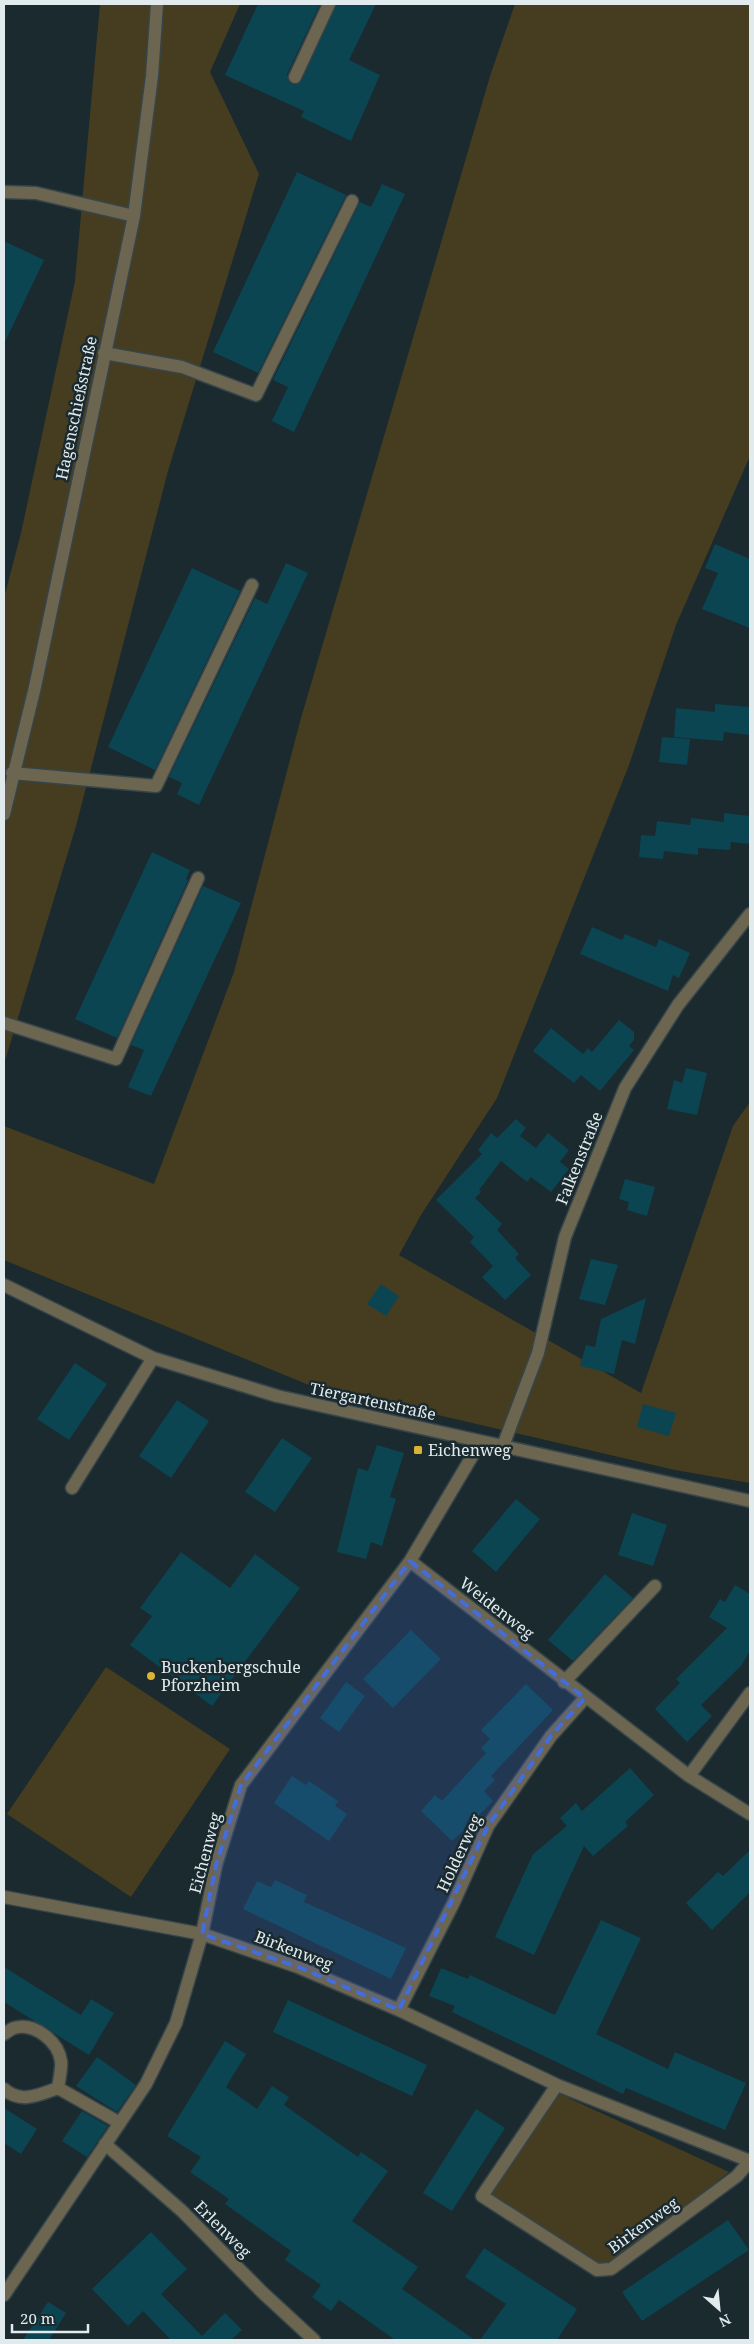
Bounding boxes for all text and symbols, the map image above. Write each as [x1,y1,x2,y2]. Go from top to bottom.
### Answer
street label: Hagenschießstraße [50,334,102,482]
street label: Falkenstraße [550,1108,608,1208]
street label: Tiergartenstraße [308,1377,438,1425]
place label: Eichenweg [428,1439,511,1461]
marker: Eichenweg [412,1444,424,1456]
street label: Weidenweg [455,1572,539,1644]
place label: Buckenbergschule Pforzheim [161,1656,301,1696]
marker: Buckenbergschule Pforzheim [145,1670,157,1682]
street label: Eichenweg [184,1810,226,1896]
street label: Holderweg [431,1810,487,1896]
street label: Birkenweg [252,1925,337,1975]
street label: Birkenweg [603,2192,683,2258]
street label: Erlenweg [190,2196,257,2263]
north arrow [694,2284,744,2334]
scale bar [12,2302,89,2334]
text: 20 m [20,2308,55,2328]
text: N [716,2310,734,2332]

